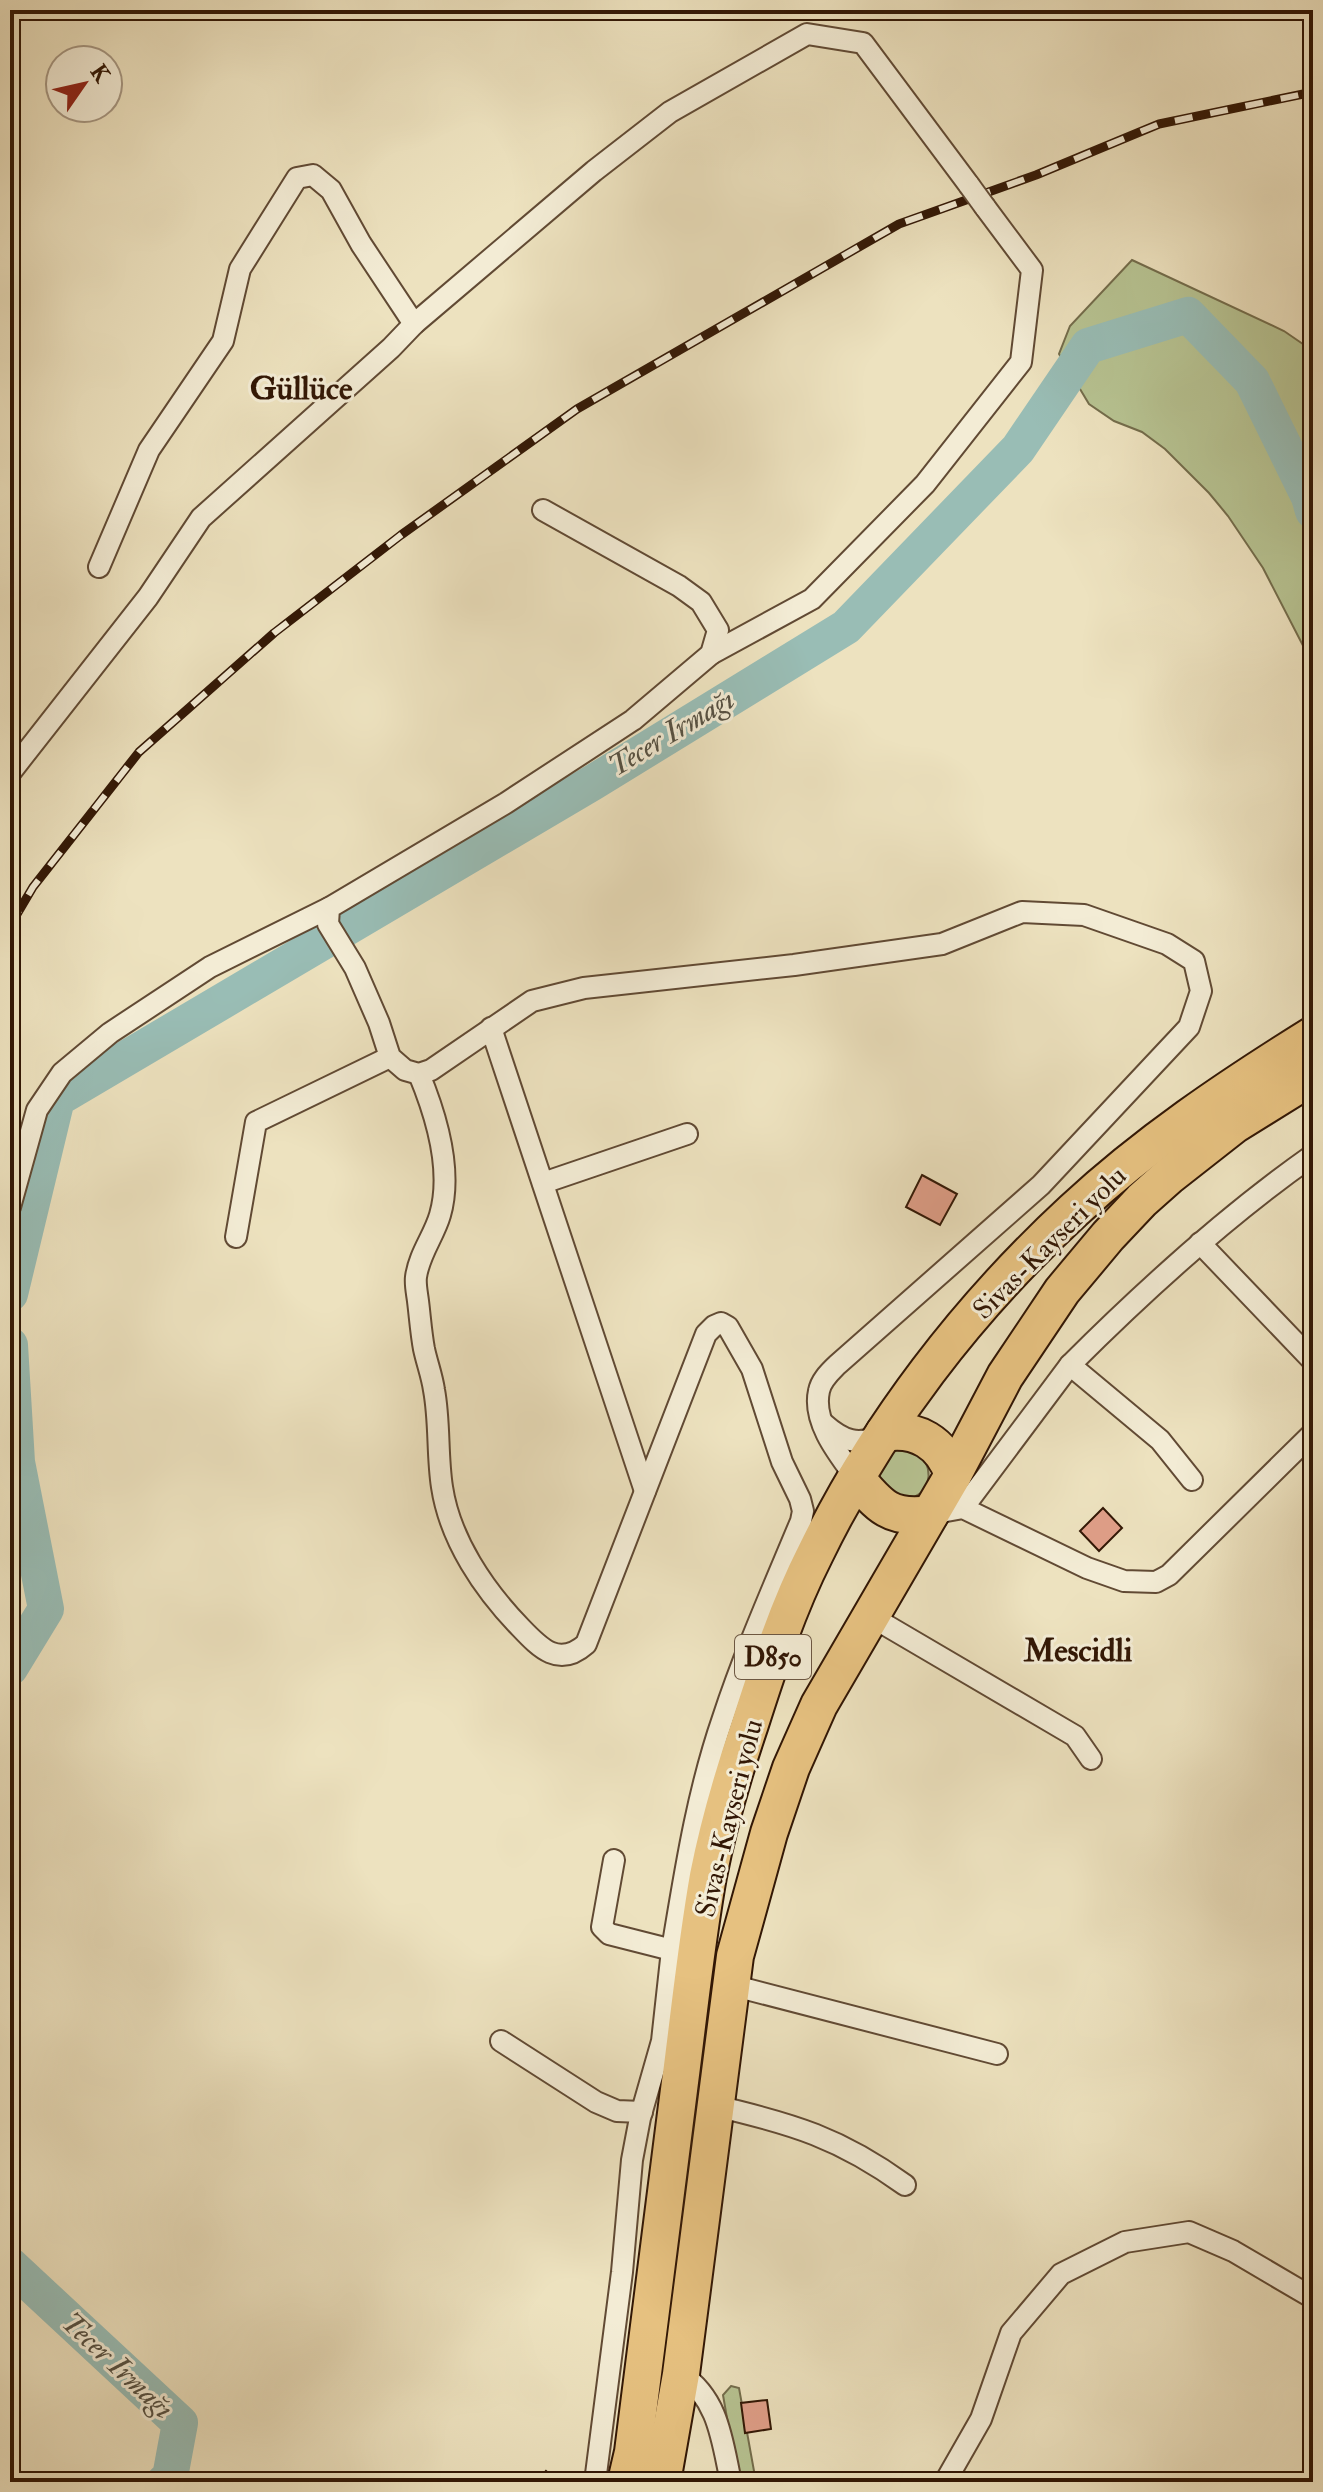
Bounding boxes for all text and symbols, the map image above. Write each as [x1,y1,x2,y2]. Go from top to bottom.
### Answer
north arrow [44,44,124,124]
text: K [84,59,116,88]
district label: Güllüce [250,369,353,409]
water label: Tecer Irmağı [602,680,741,784]
street label: Sivas-Kayseri yolu [966,1159,1134,1327]
district label: Mescidli [1023,1631,1133,1671]
road number: D850 [735,1635,811,1679]
street label: Sivas-Kayseri yolu [688,1716,771,1921]
water label: Tecer Irmağı [54,2304,182,2427]

